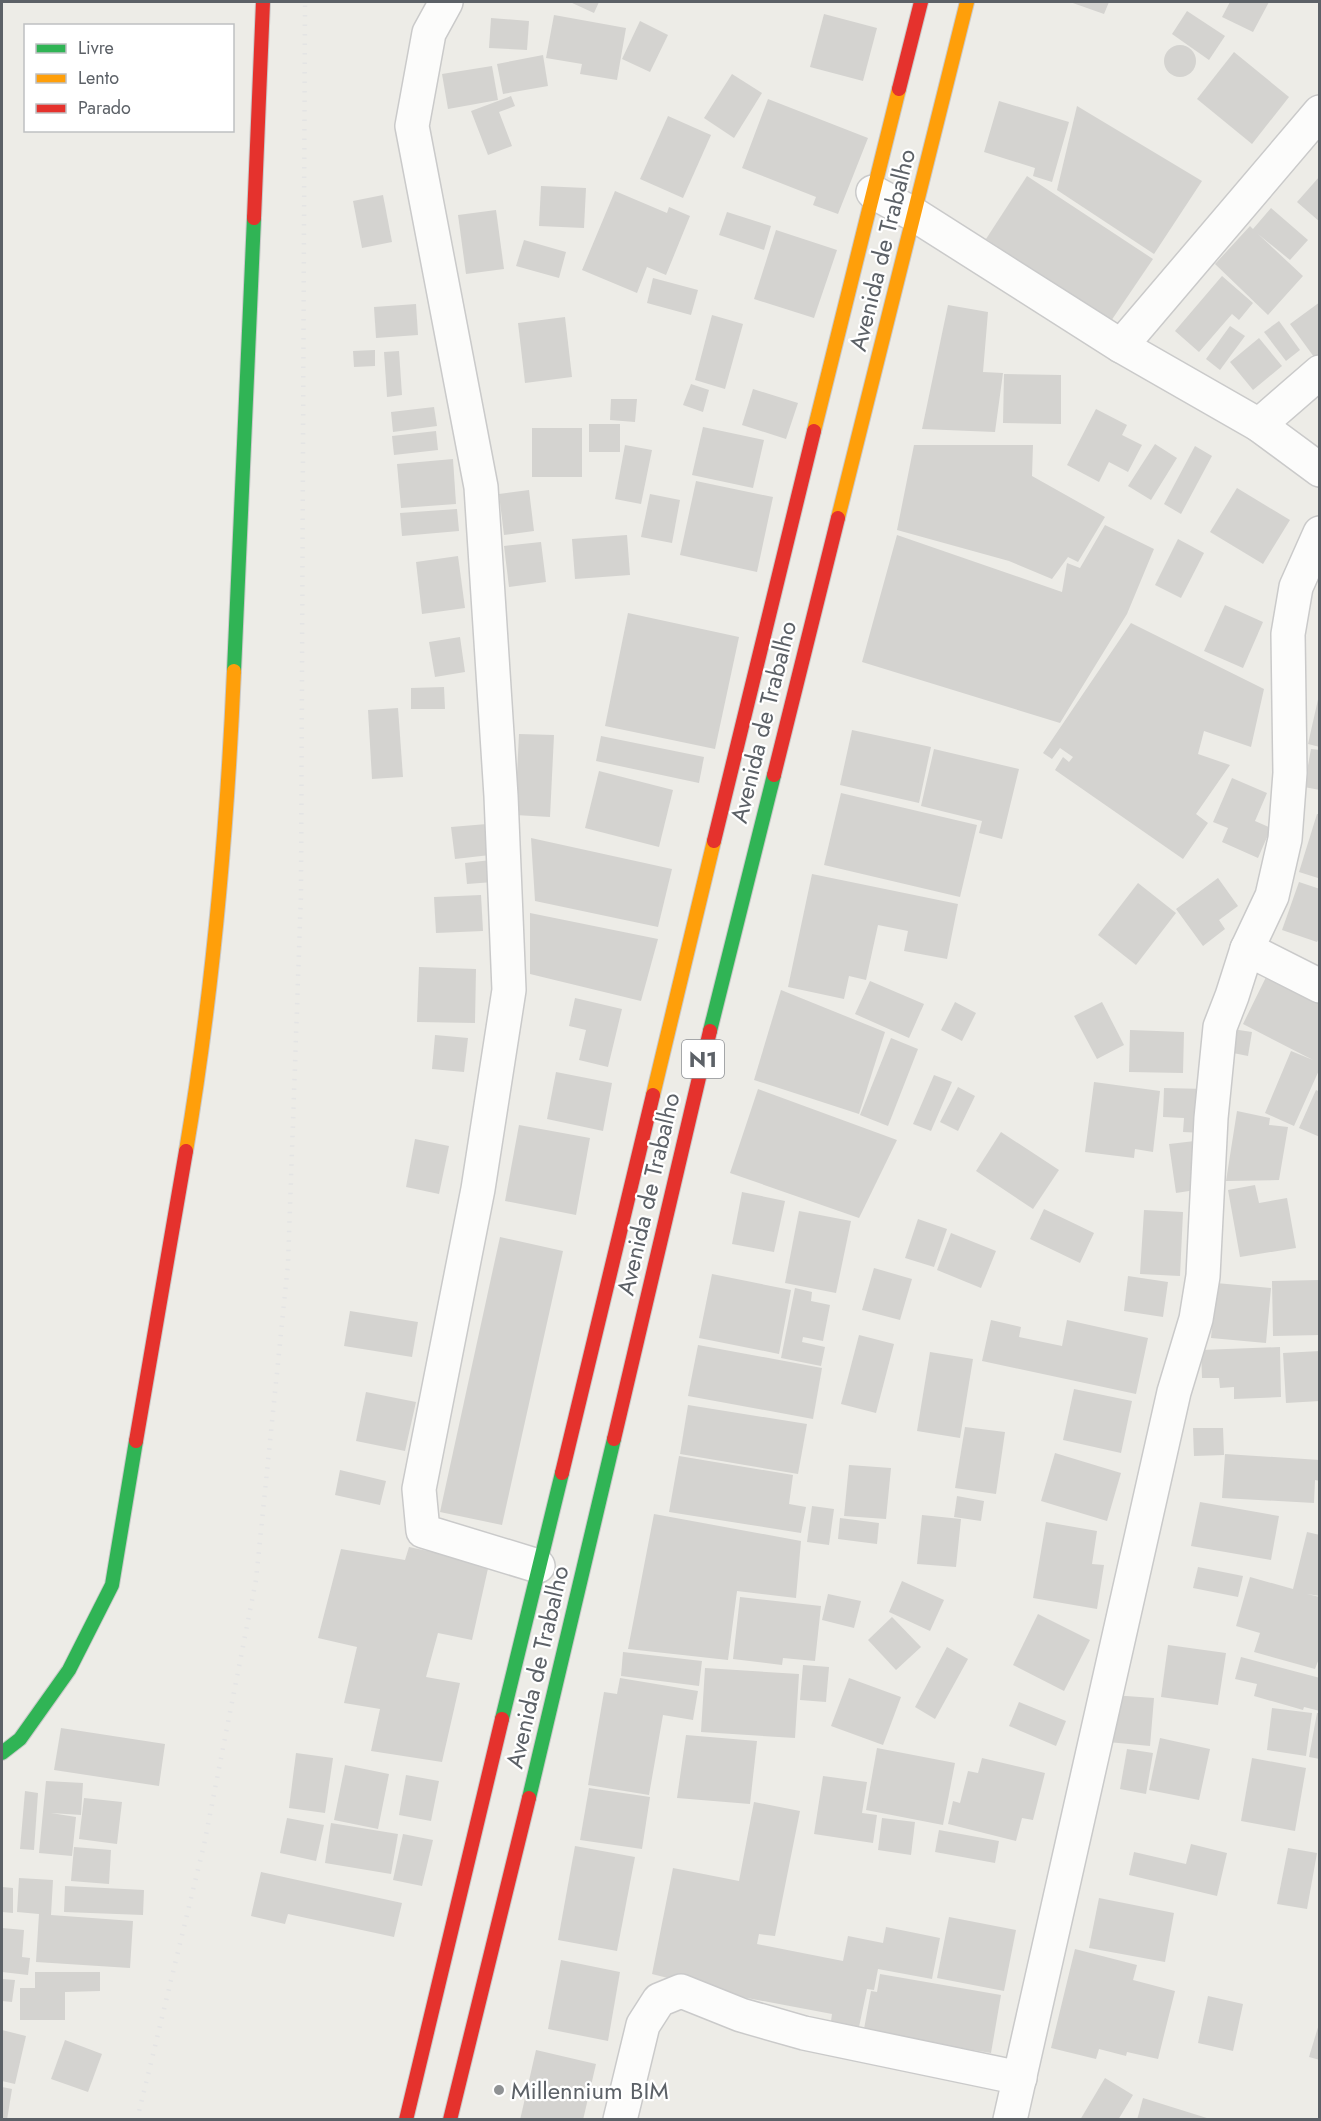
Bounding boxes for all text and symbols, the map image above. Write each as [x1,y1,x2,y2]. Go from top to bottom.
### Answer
legend [24,24,234,132]
text: Livre [78,35,114,61]
text: Lento [78,65,119,91]
text: Parado [78,95,131,121]
street label: Avenida de Trabalho [840,145,924,355]
street label: Avenida de Trabalho [721,617,805,827]
road number: N1 [682,1040,724,1078]
street label: Avenida de Trabalho [608,1089,688,1299]
street label: Avenida de Trabalho [497,1562,577,1772]
place label: Millennium BIM [511,2073,669,2108]
marker: Millennium BIM [492,2083,506,2097]

